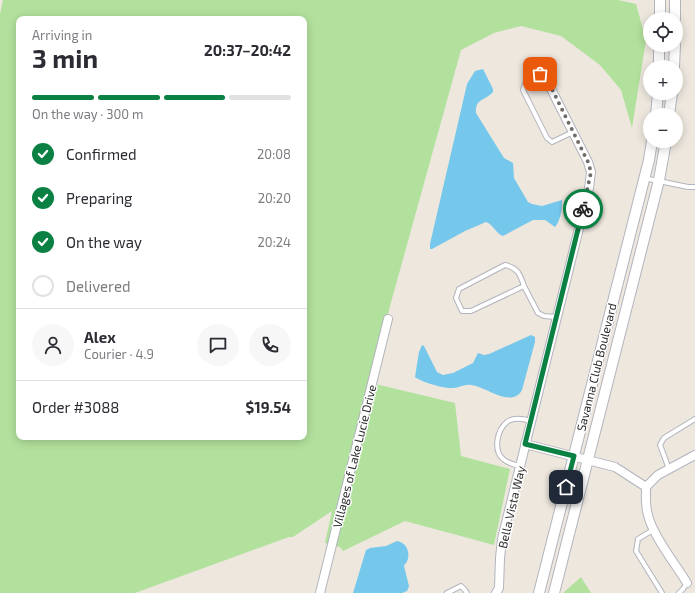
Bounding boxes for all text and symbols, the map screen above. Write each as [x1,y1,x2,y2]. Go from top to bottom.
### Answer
map controls [643,12,683,148]
button: locate [643,12,683,52]
text: Arriving in [32,27,92,43]
text: 20:37–20:42 [204,41,291,59]
text: 3 min [32,42,98,73]
pin [523,57,557,91]
button: + [643,60,683,100]
icon: bag [529,63,551,85]
text: On the way · 300 m [32,106,144,122]
button: − [643,108,683,148]
icon: check [32,143,54,165]
text: Confirmed [66,145,137,163]
text: 20:08 [257,146,291,162]
icon: check [32,187,54,209]
text: Preparing [66,189,132,207]
courier [563,189,603,229]
text: 20:20 [258,190,291,206]
icon: bike [572,198,594,220]
icon: check [32,231,54,253]
text: On the way [66,233,142,251]
text: 20:24 [257,234,291,250]
text: Delivered [66,277,131,295]
street label: Savanna Club Boulevard [573,301,619,433]
button: person [32,324,74,366]
button: chat [197,324,239,366]
button: phone [249,324,291,366]
text: Alex [84,328,116,346]
text: Courier · 4.9 [84,346,154,362]
street label: Villages of Lake Lucie Drive [329,383,379,529]
text: Order #3088 [32,398,119,416]
text: $19.54 [245,398,291,416]
street label: Bella Vista Way [495,464,527,550]
pin [549,470,583,504]
icon: home [555,476,577,498]

